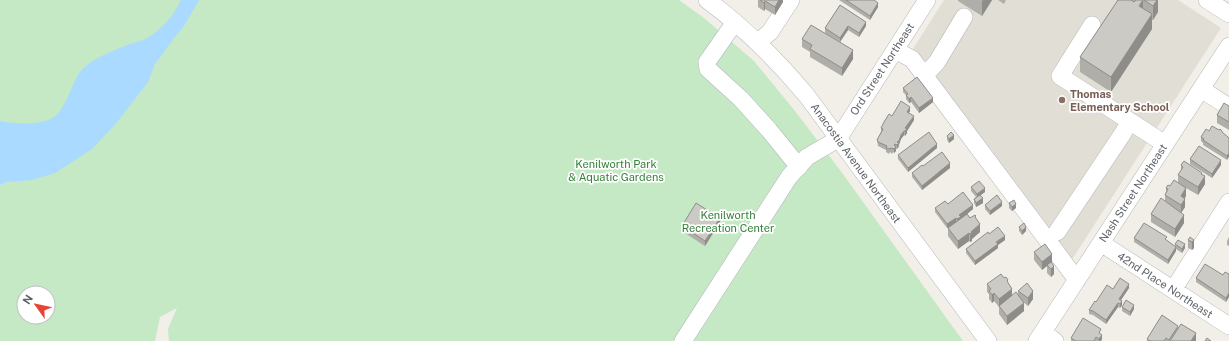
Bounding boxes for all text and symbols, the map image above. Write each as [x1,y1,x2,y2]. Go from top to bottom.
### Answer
street label: Ord Street Northeast [848,21,916,117]
place label: Thomas Elementary School [1070,88,1170,113]
marker: Thomas Elementary School [1057,95,1067,105]
street label: Anacostia Avenue Northeast [809,101,903,225]
street label: Nash Street Northeast [1097,142,1169,244]
park label: Kenilworth Park & Aquatic Gardens [568,158,664,183]
park label: Kenilworth Recreation Center [682,209,774,234]
street label: 42nd Place Northeast [1115,250,1215,320]
north arrow [16,285,56,325]
text: N [20,293,35,306]

